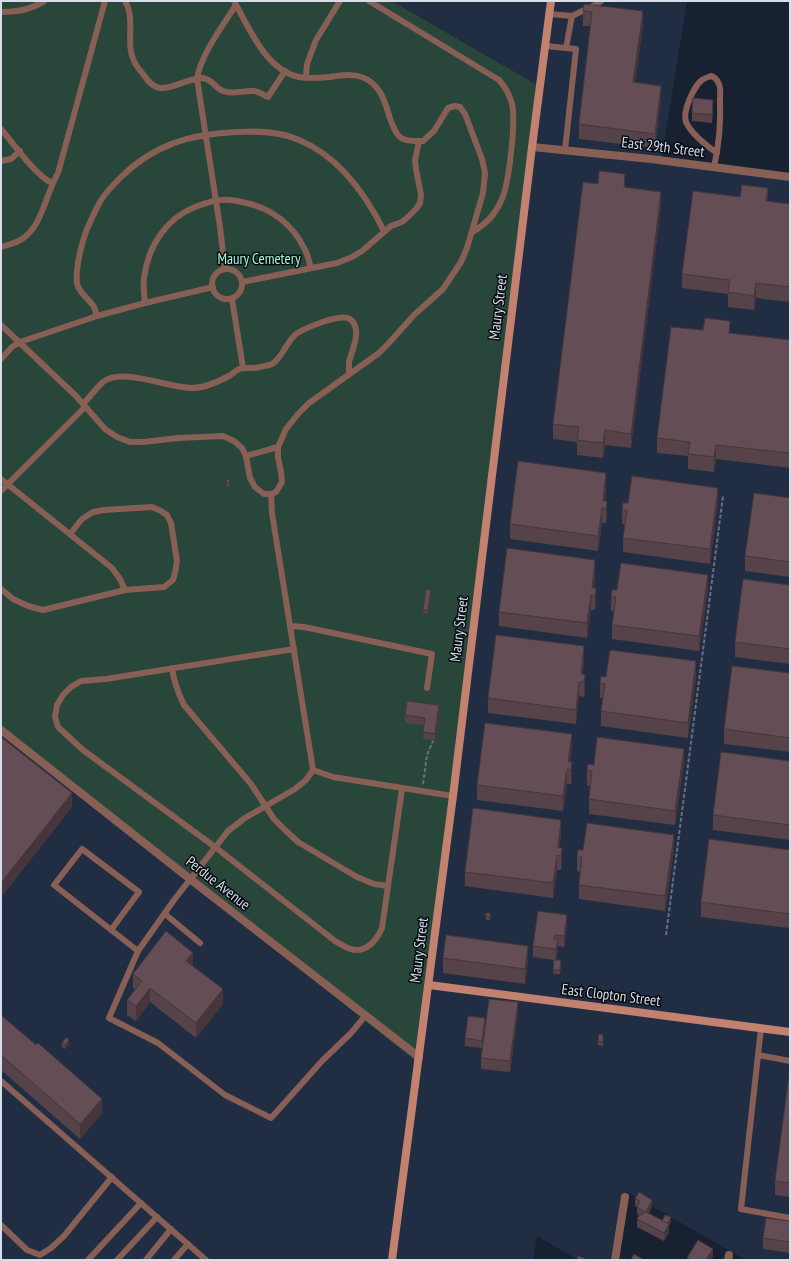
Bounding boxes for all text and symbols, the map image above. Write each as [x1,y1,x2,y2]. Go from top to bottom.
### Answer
street label: East 29th Street [621,132,706,161]
park label: Maury Cemetery [217,249,301,268]
street label: Maury Street [484,273,511,341]
street label: Maury Street [445,595,472,663]
street label: Perdue Avenue [182,852,254,914]
street label: Maury Street [405,916,432,984]
street label: East Clopton Street [561,979,662,1010]

